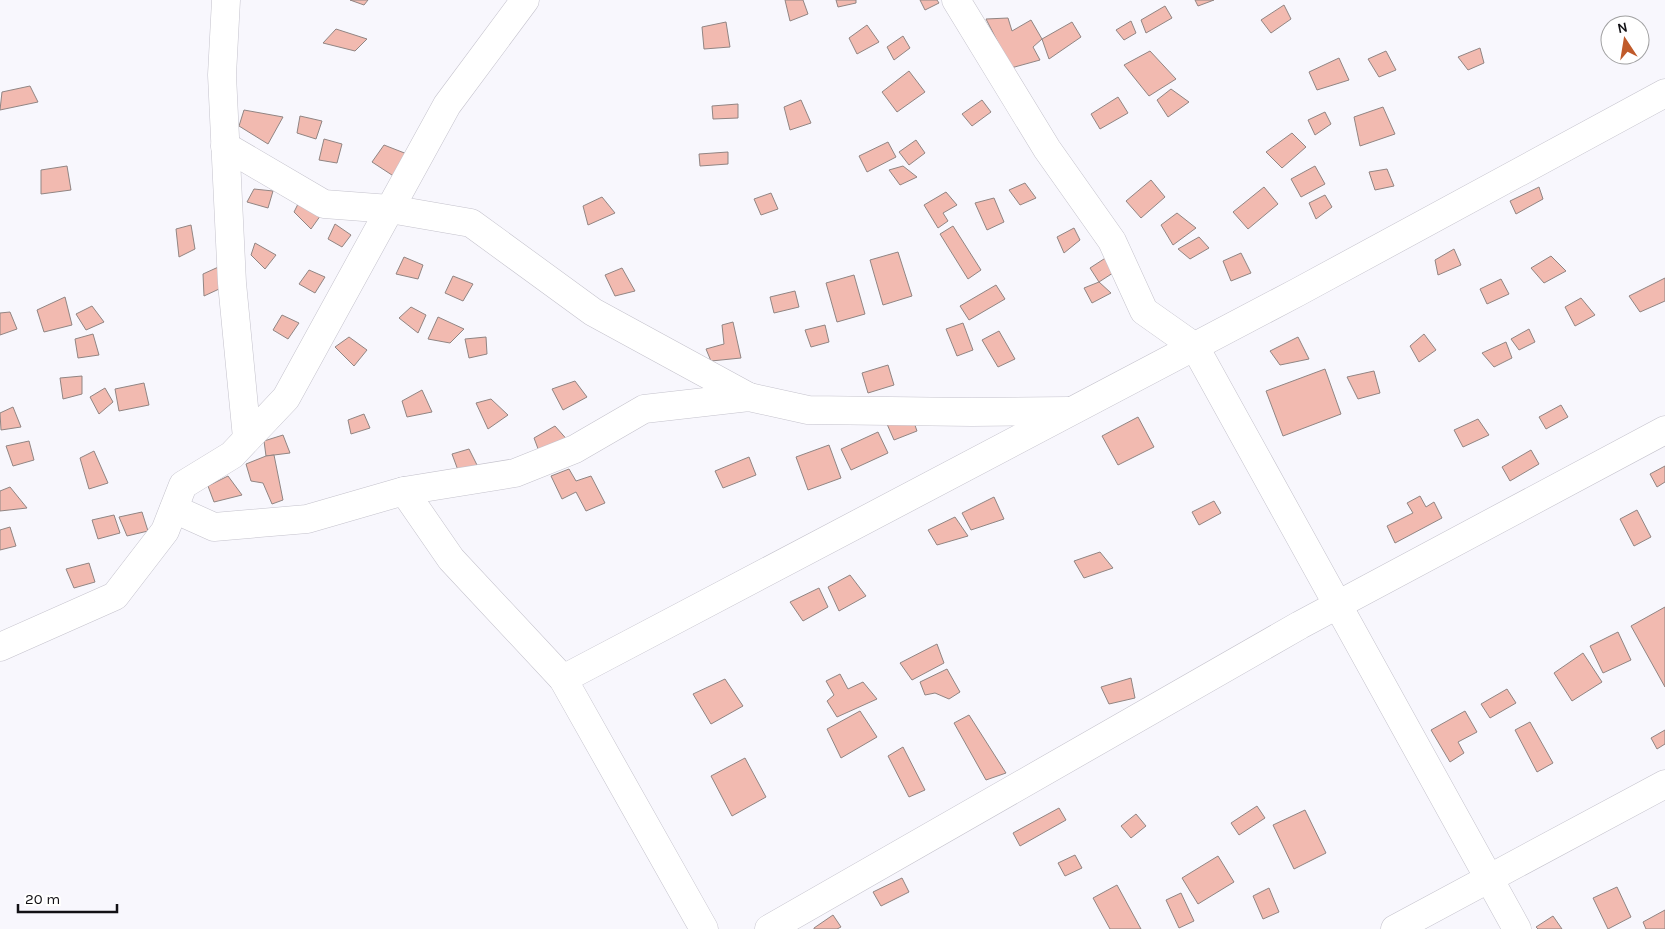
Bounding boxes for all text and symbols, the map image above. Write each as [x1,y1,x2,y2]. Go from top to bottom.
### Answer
north arrow [1600,15,1650,65]
text: N [1616,18,1629,37]
scale bar [18,882,116,914]
text: 20 m [25,890,60,908]

